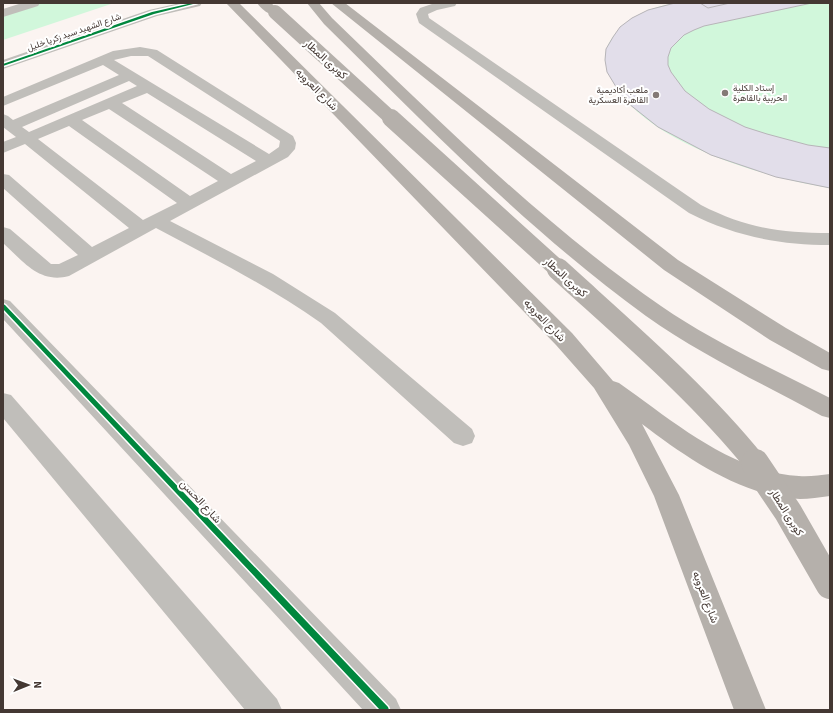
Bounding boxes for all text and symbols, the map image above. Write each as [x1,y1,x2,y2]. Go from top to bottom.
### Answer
street label: شارع الشهيد سيد زكريا خليل [25,10,123,55]
street label: كوبرى المطار [300,35,351,83]
street label: شارع العروبه [292,65,341,114]
place label: إستاد الكلية الحربية بالقاهرة [733,82,787,105]
place label: ملعب أكاديمية القاهرة العسكرية [588,84,648,107]
marker: إستاد الكلية الحربية بالقاهرة [720,88,730,98]
marker: ملعب أكاديمية القاهرة العسكرية [651,90,661,100]
street label: كوبرى المطار [540,253,591,301]
street label: شارع العروبه [520,296,569,345]
street label: شارع الحسن [176,476,225,527]
street label: كوبرى المطار [766,485,807,539]
street label: شارع العروبه [689,569,722,625]
north arrow [8,665,48,705]
text: N [30,681,45,689]

